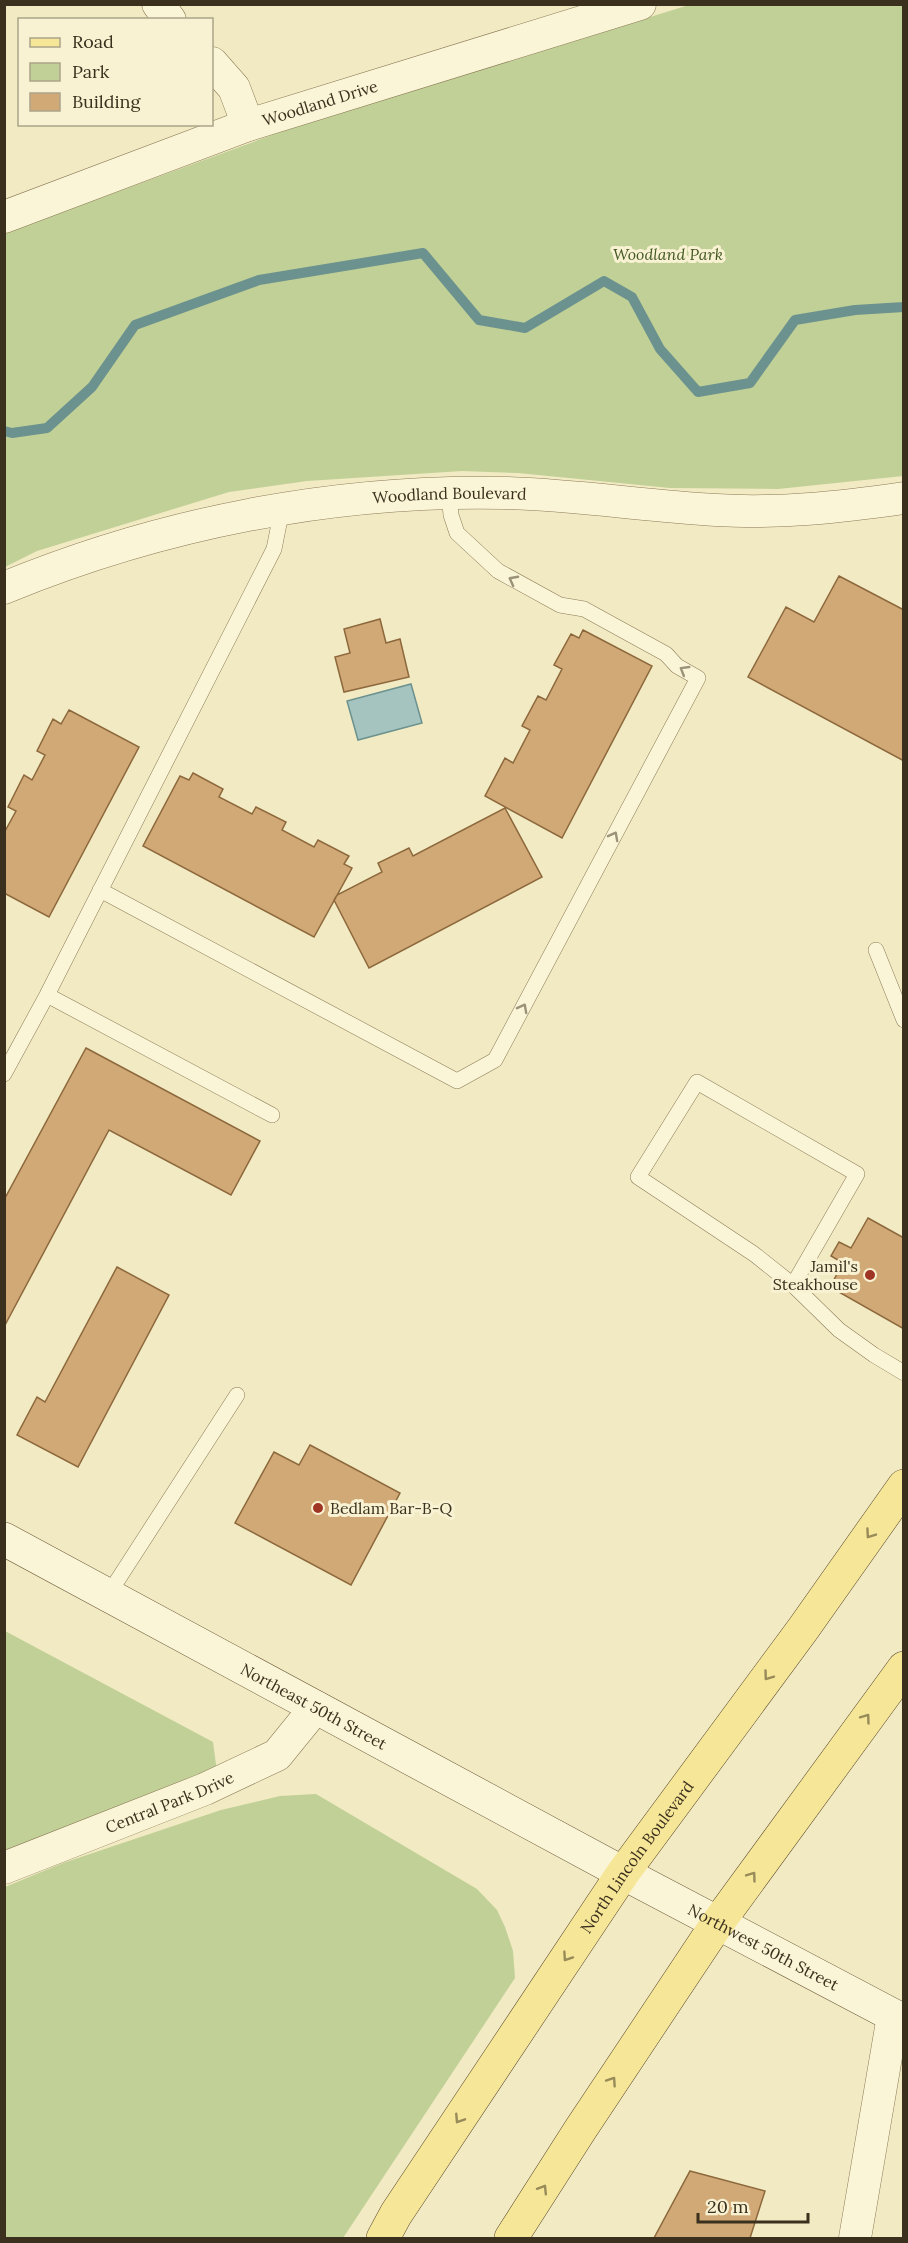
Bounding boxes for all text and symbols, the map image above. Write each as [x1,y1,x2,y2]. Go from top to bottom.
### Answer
legend [18,18,213,126]
text: Road [72,30,114,53]
text: Park [72,60,110,83]
street label: Woodland Drive [260,75,380,130]
text: Building [72,90,142,113]
park label: Woodland Park [613,244,723,264]
street label: Woodland Boulevard [372,483,527,507]
one-way arrow [509,576,520,587]
one-way arrow [680,665,690,677]
one-way arrow [607,831,618,842]
one-way arrow [516,1004,527,1014]
place label: Jamil's Steakhouse [773,1256,858,1294]
marker: Jamil's Steakhouse [863,1268,877,1282]
place label: Bedlam Bar-B-Q [330,1498,453,1518]
marker: Bedlam Bar-B-Q [311,1501,325,1515]
one-way arrow [866,1528,877,1539]
street label: Northeast 50th Street [237,1659,391,1754]
one-way arrow [765,1669,776,1680]
one-way arrow [859,1714,870,1725]
street label: Central Park Drive [102,1767,237,1837]
street label: North Lincoln Boulevard [576,1776,698,1937]
one-way arrow [745,1872,756,1883]
street label: Northwest 50th Street [685,1899,843,1995]
one-way arrow [563,1950,574,1961]
one-way arrow [605,2077,616,2088]
one-way arrow [455,2112,466,2123]
one-way arrow [535,2185,547,2195]
scale bar [698,2186,808,2224]
text: 20 m [707,2195,749,2218]

